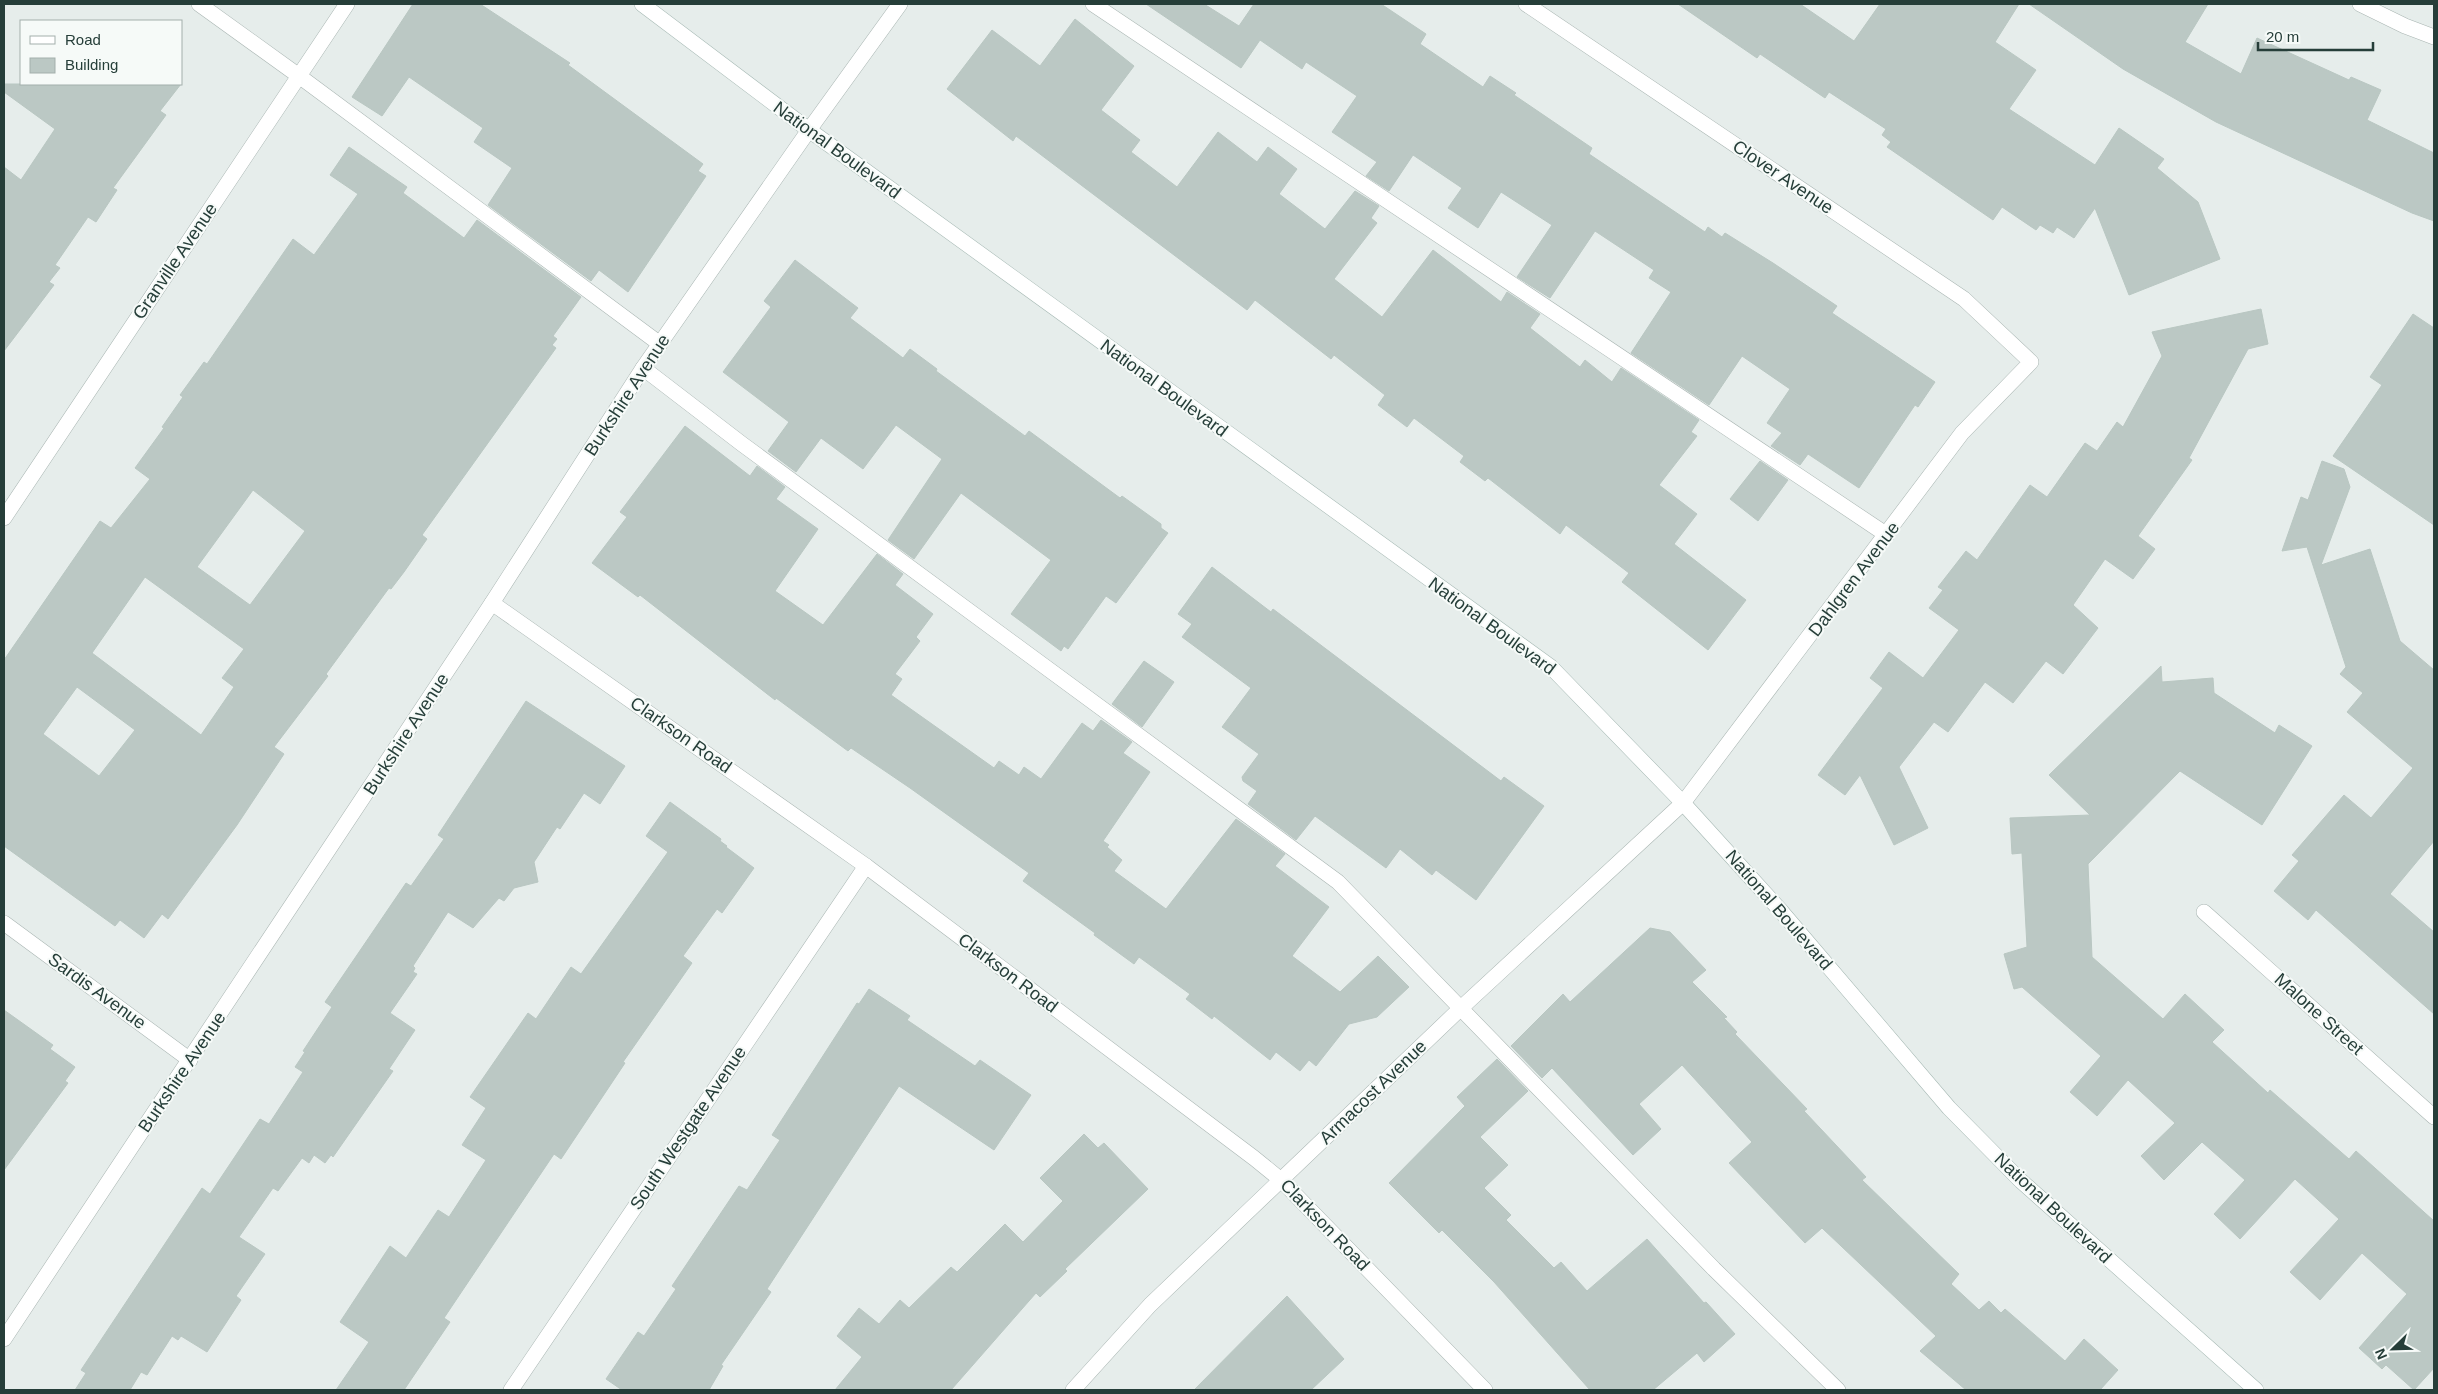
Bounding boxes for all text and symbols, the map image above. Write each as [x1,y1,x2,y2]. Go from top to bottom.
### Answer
legend [20,20,182,85]
scale bar [2258,20,2373,52]
text: 20 m [2266,28,2299,45]
text: Road [65,31,101,48]
text: Building [65,56,118,73]
street label: National Boulevard [770,97,904,203]
street label: Clover Avenue [1729,136,1837,218]
street label: Granville Avenue [129,199,221,323]
street label: Burkshire Avenue [580,331,674,459]
street label: National Boulevard [1097,335,1231,441]
street label: Dahlgren Avenue [1805,518,1903,640]
street label: National Boulevard [1425,573,1559,679]
street label: Burkshire Avenue [359,670,453,798]
street label: Clarkson Road [626,693,736,777]
street label: National Boulevard [1722,846,1836,974]
street label: Clarkson Road [954,929,1062,1017]
street label: Sardis Avenue [44,949,150,1033]
street label: Malone Street [2271,969,2367,1059]
street label: Burkshire Avenue [134,1008,230,1136]
street label: Armacost Avenue [1315,1036,1431,1148]
street label: South Westgate Avenue [626,1043,750,1213]
street label: National Boulevard [1991,1149,2115,1267]
street label: Clarkson Road [1276,1175,1374,1275]
north arrow [2368,1324,2418,1374]
text: N [2372,1346,2390,1362]

